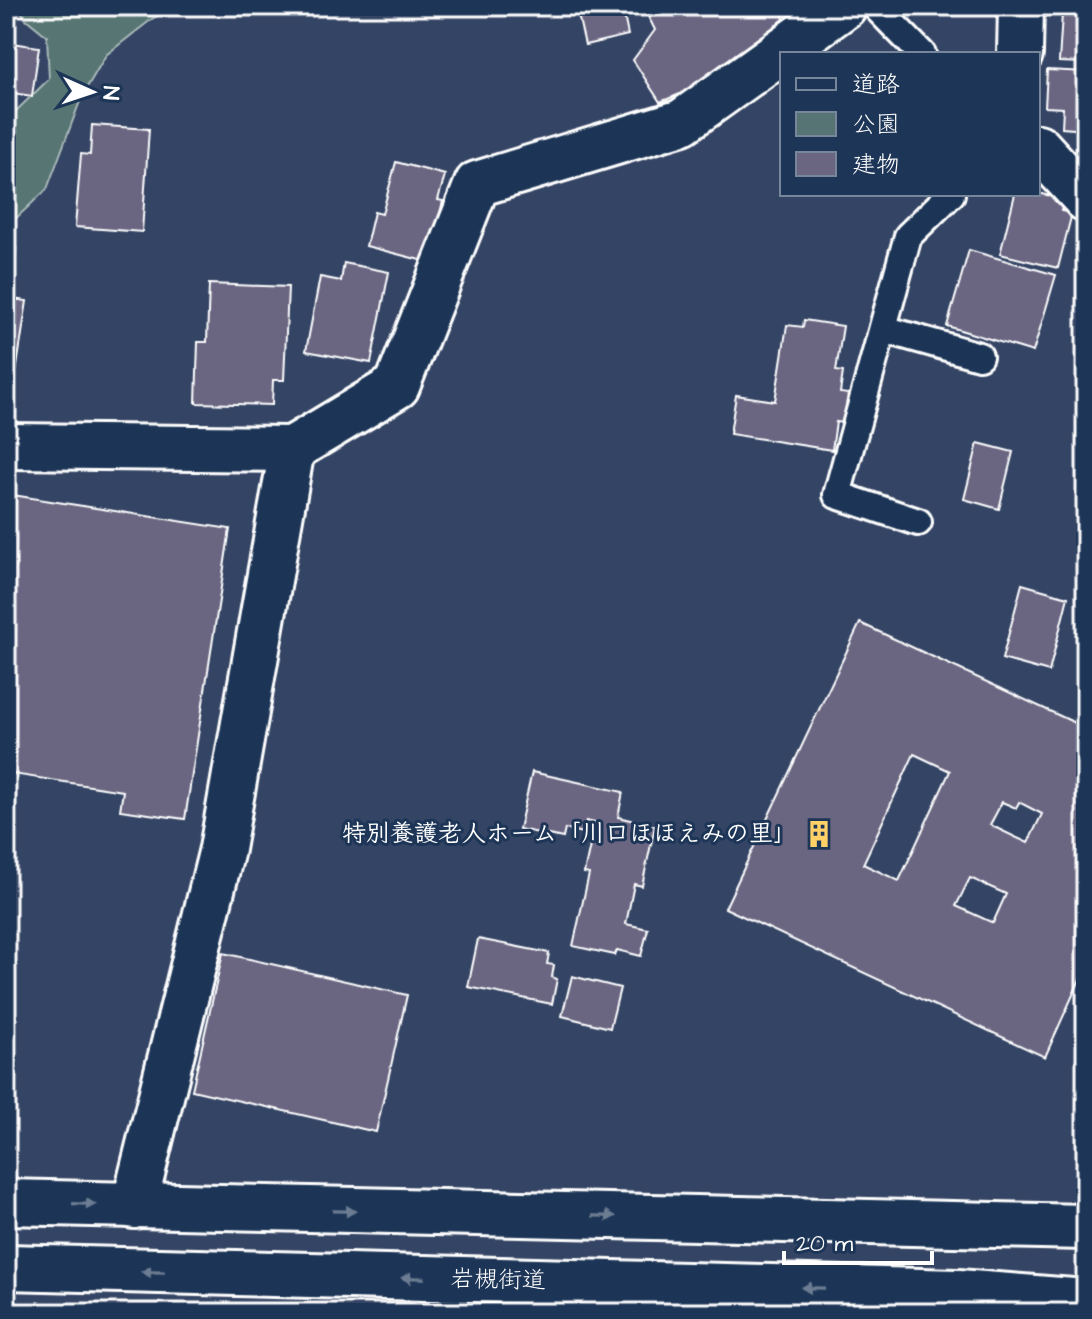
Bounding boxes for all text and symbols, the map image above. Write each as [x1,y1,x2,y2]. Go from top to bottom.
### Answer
north arrow [52,52,132,132]
legend [780,52,1040,196]
text: 道路 [852,68,900,102]
text: N [95,85,126,101]
text: 公園 [852,108,900,142]
text: 建物 [852,148,900,182]
place label: 特別養護老人ホーム「川口ほほえみの里」 [342,817,797,851]
building icon: 特別養護老人ホーム「川口ほほえみの里」 [804,819,834,849]
one-way arrow [72,1198,97,1211]
one-way arrow [332,1204,357,1217]
one-way arrow [592,1210,617,1223]
scale bar [784,1215,932,1265]
text: 20 m [796,1227,853,1261]
street label: 岩槻街道 [450,1262,546,1298]
one-way arrow [140,1265,165,1278]
one-way arrow [400,1272,425,1284]
one-way arrow [799,1282,825,1294]

